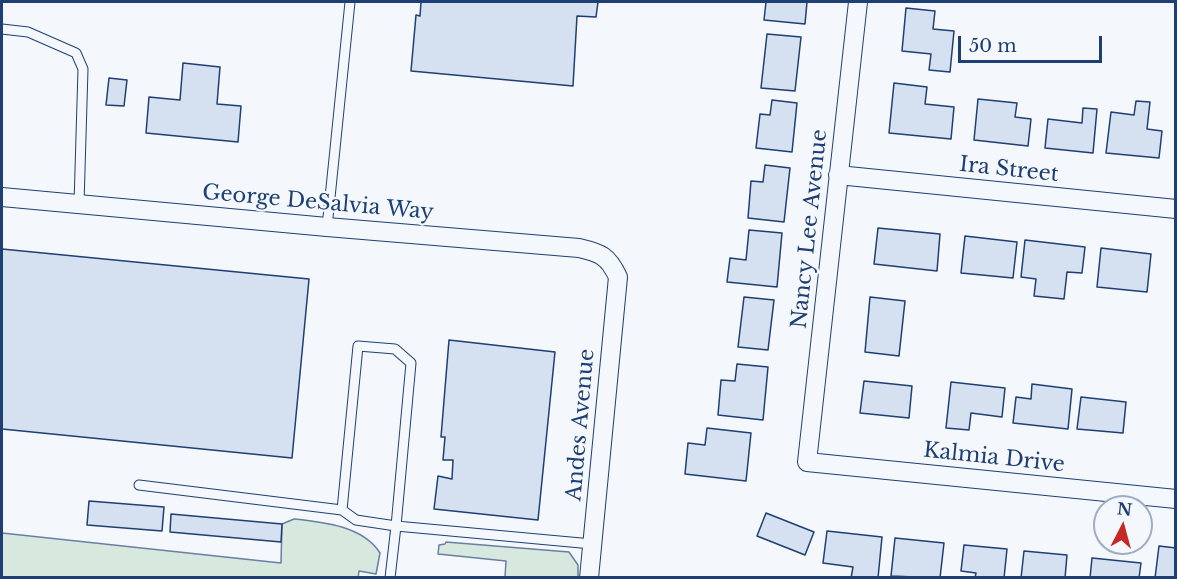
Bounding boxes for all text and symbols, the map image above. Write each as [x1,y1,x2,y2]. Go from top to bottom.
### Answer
scale bar [961,24,1105,62]
text: 50 m [969,35,1017,57]
street label: Nancy Lee Avenue [787,128,833,330]
street label: Ira Street [958,152,1060,188]
street label: George DeSalvia Way [201,180,435,226]
street label: Andes Avenue [562,348,600,502]
street label: Kalmia Drive [922,438,1066,478]
north arrow [1093,495,1153,555]
text: N [1116,498,1133,520]

